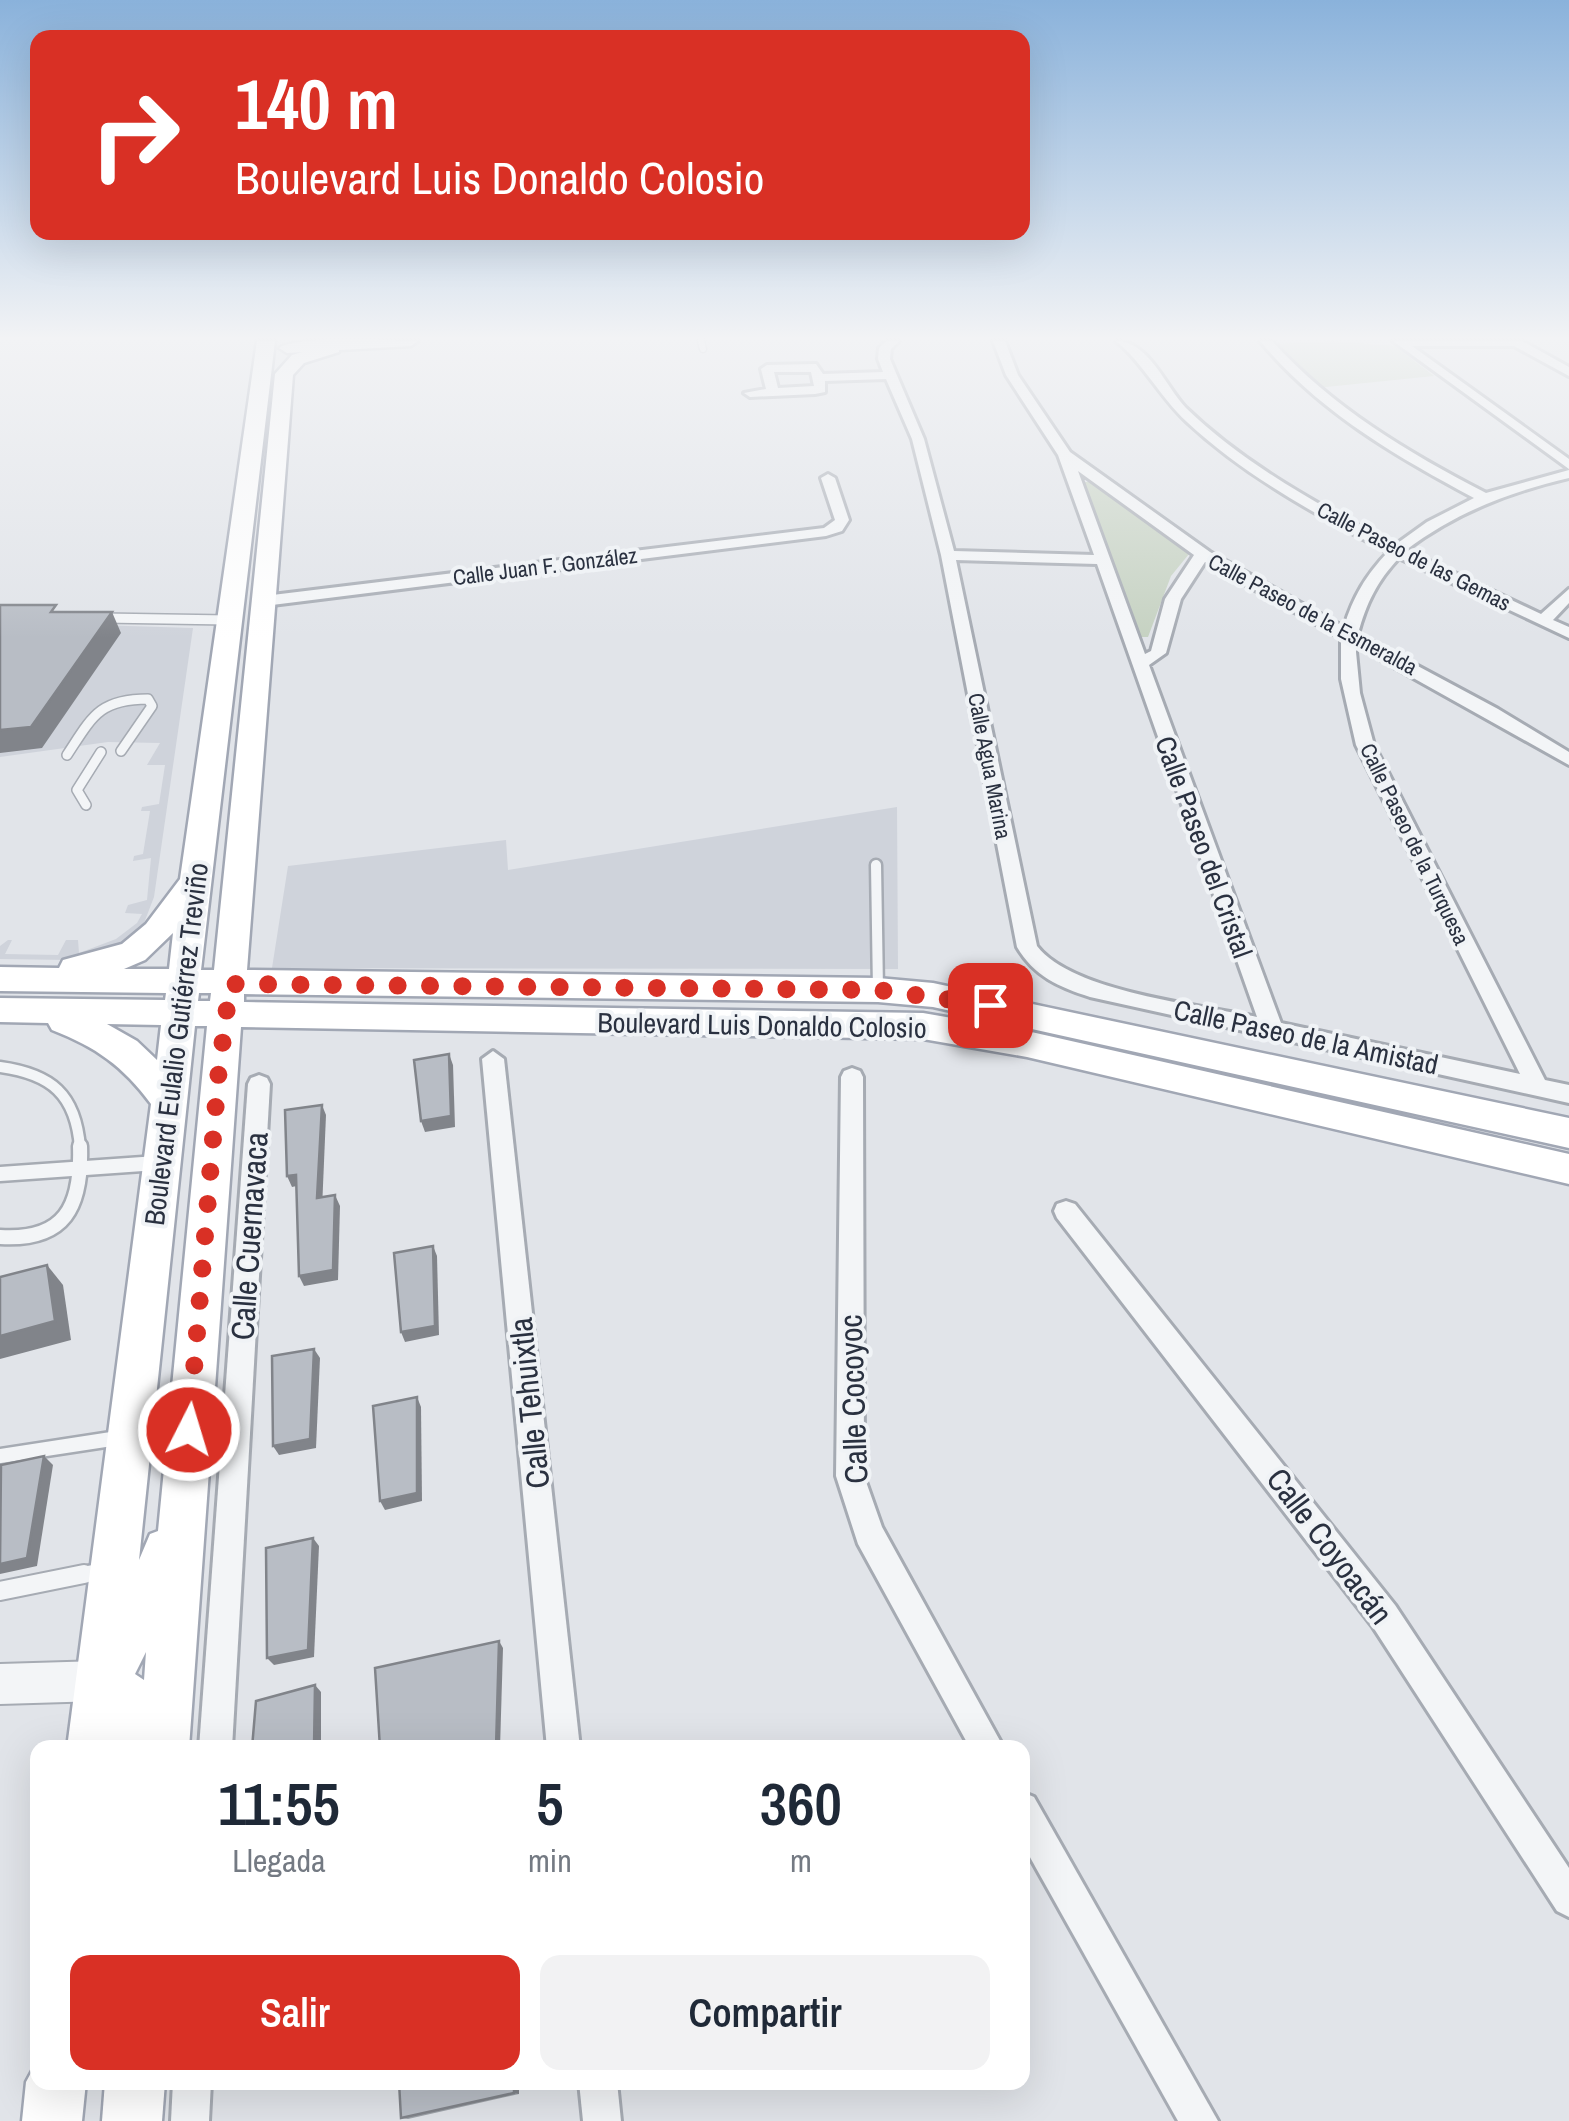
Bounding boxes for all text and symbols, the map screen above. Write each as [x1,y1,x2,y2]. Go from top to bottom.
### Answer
text: 140 m [235,57,398,151]
icon: right [70,70,200,200]
text: Boulevard Luis Donaldo Colosio [235,147,764,208]
street label: Calle Paseo de las Gemas [1312,494,1516,618]
street label: Calle Juan F. González [451,540,639,592]
street label: Calle Paseo de la Esmeralda [1203,546,1423,682]
street label: Calle Agua Marina [961,690,1019,842]
street label: Calle Paseo del Cristal [1146,731,1262,963]
street label: Calle Paseo de la Turquesa [1353,738,1477,950]
street label: Boulevard Eulalio Gutiérrez Treviño [135,861,217,1227]
pin [948,963,1033,1048]
icon: arrive [963,978,1018,1033]
street label: Calle Paseo de la Amistad [1170,990,1442,1084]
street label: Boulevard Luis Donaldo Colosio [597,1003,927,1047]
street label: Calle Cuernavaca [220,1130,278,1342]
street label: Calle Cocoyoc [829,1314,877,1484]
street label: Calle Tehuixtla [499,1315,559,1491]
position arrow [137,1378,241,1482]
street label: Calle Coyoacán [1257,1459,1403,1633]
text: 11:55 [218,1763,340,1844]
text: 5 [536,1763,564,1844]
text: 360 [760,1763,842,1844]
text: Llegada [232,1839,326,1882]
text: min [528,1839,572,1882]
text: m [790,1839,812,1882]
button: Salir [70,1955,520,2070]
button: Compartir [540,1955,990,2070]

